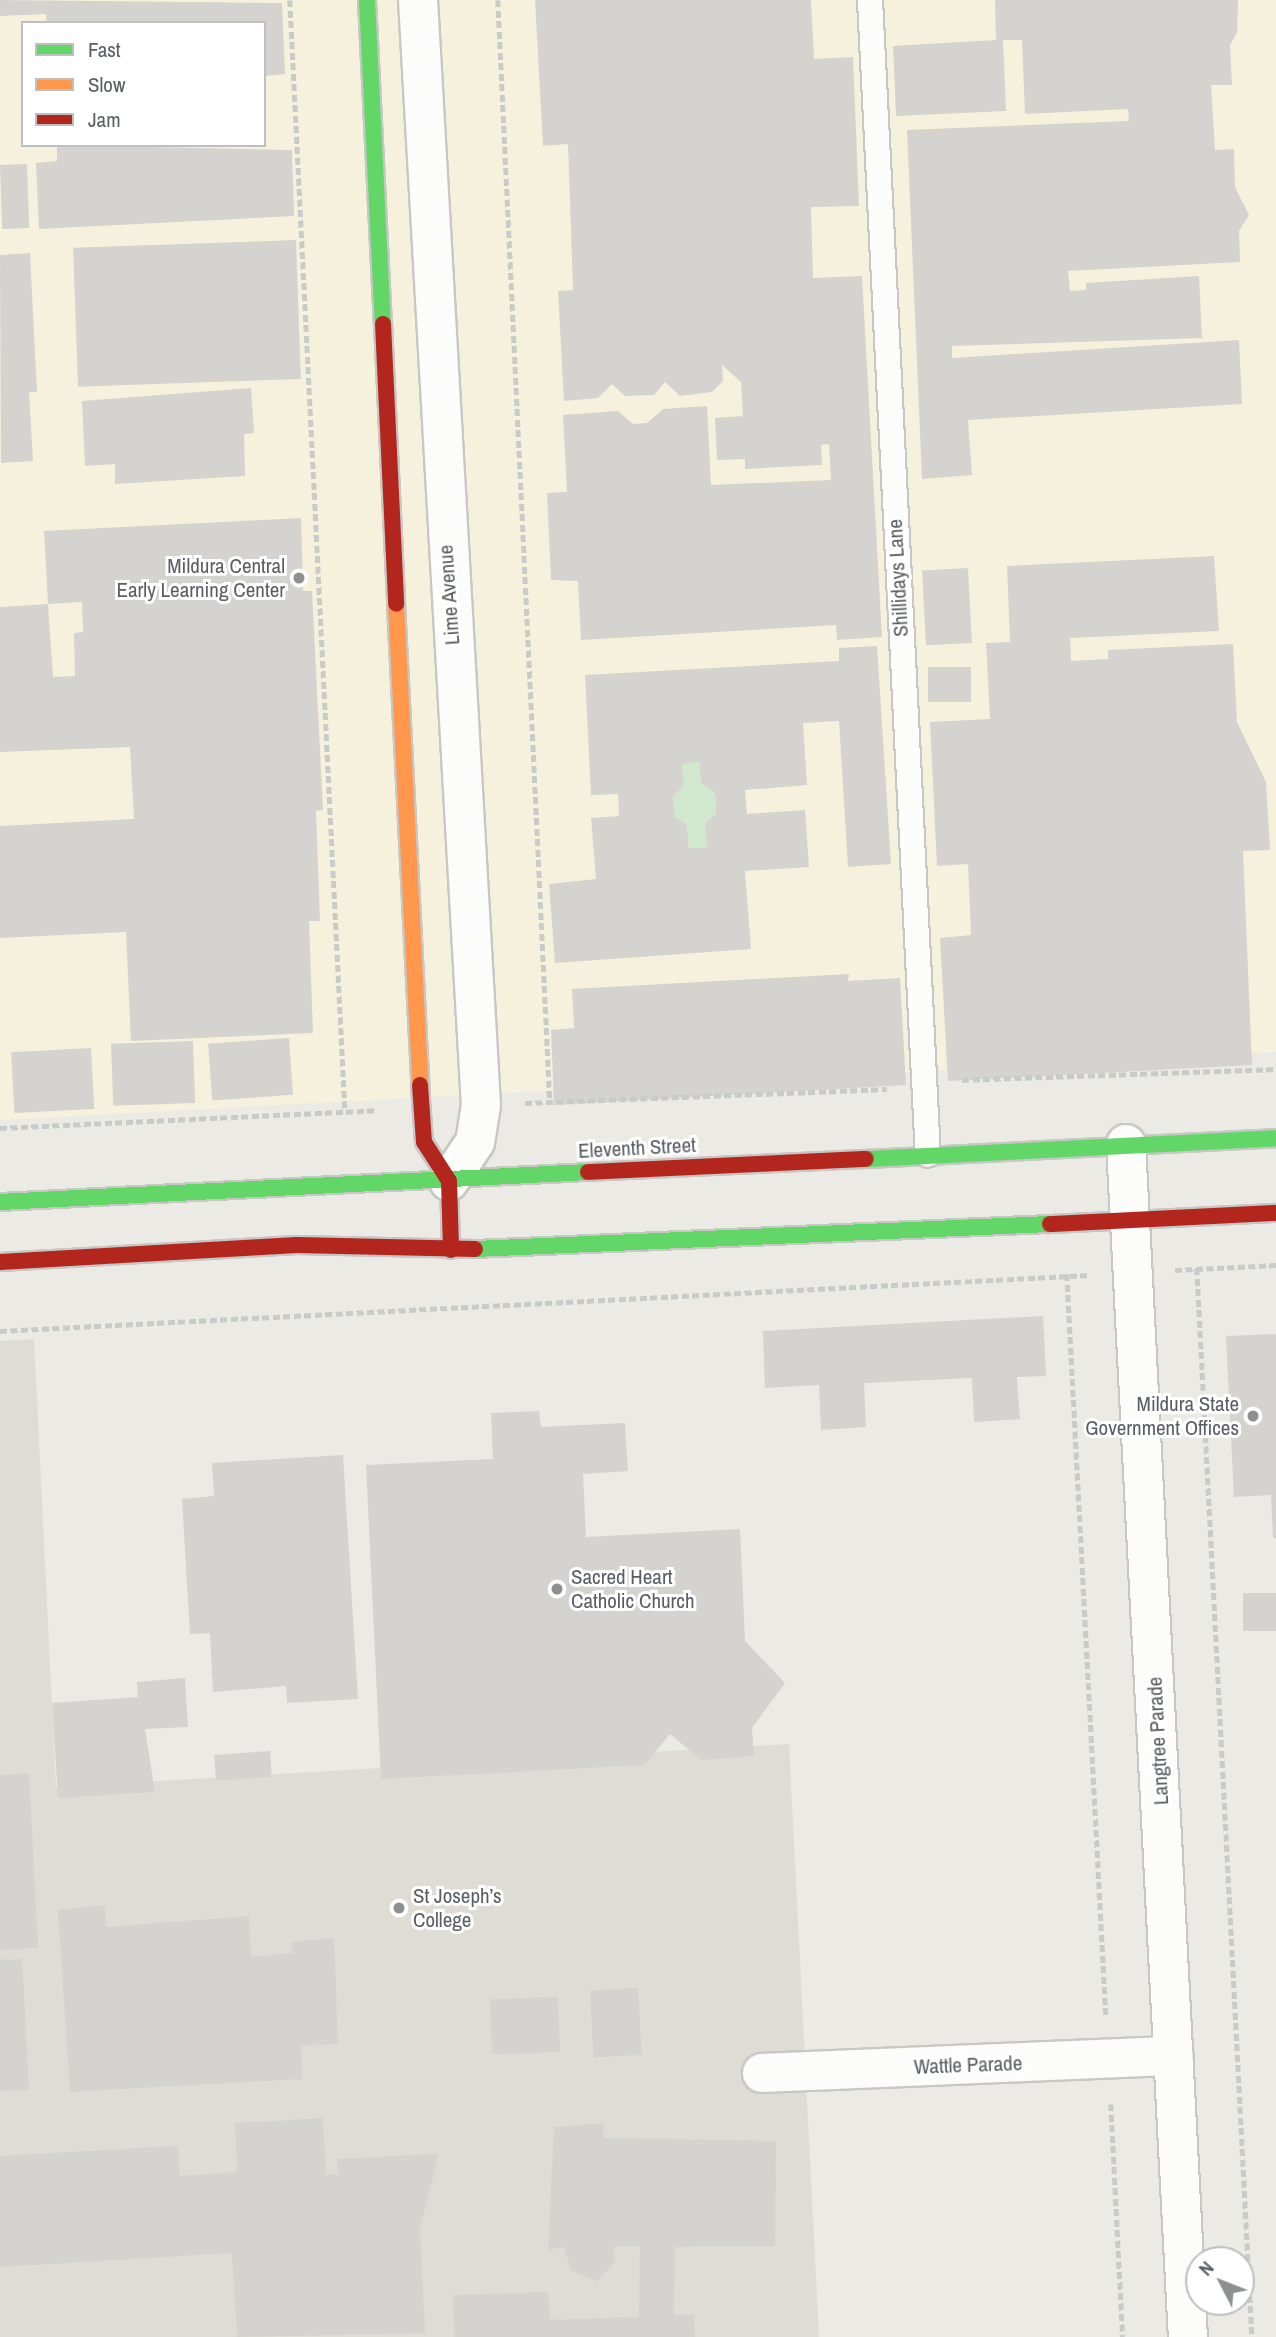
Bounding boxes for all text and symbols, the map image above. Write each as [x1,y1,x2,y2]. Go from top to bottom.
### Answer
legend [21,21,266,147]
text: Fast [88,35,121,64]
text: Slow [88,70,125,99]
text: Jam [88,105,121,134]
street label: Shillidays Lane [882,519,914,637]
street label: Lime Avenue [433,544,465,646]
place label: Mildura Central Early Learning Center [117,553,285,603]
marker: Mildura Central Early Learning Center [291,570,307,586]
street label: Eleventh Street [578,1132,696,1164]
place label: Mildura State Government Offices [1085,1391,1239,1441]
marker: Mildura State Government Offices [1245,1408,1261,1424]
place label: Sacred Heart Catholic Church [571,1564,694,1614]
marker: Sacred Heart Catholic Church [549,1581,565,1597]
street label: Langtree Parade [1142,1676,1174,1806]
place label: St Joseph’s College [413,1883,502,1933]
marker: St Joseph’s College [391,1900,407,1916]
street label: Wattle Parade [913,2051,1023,2079]
north arrow [1185,2246,1255,2316]
text: N [1192,2255,1219,2281]

